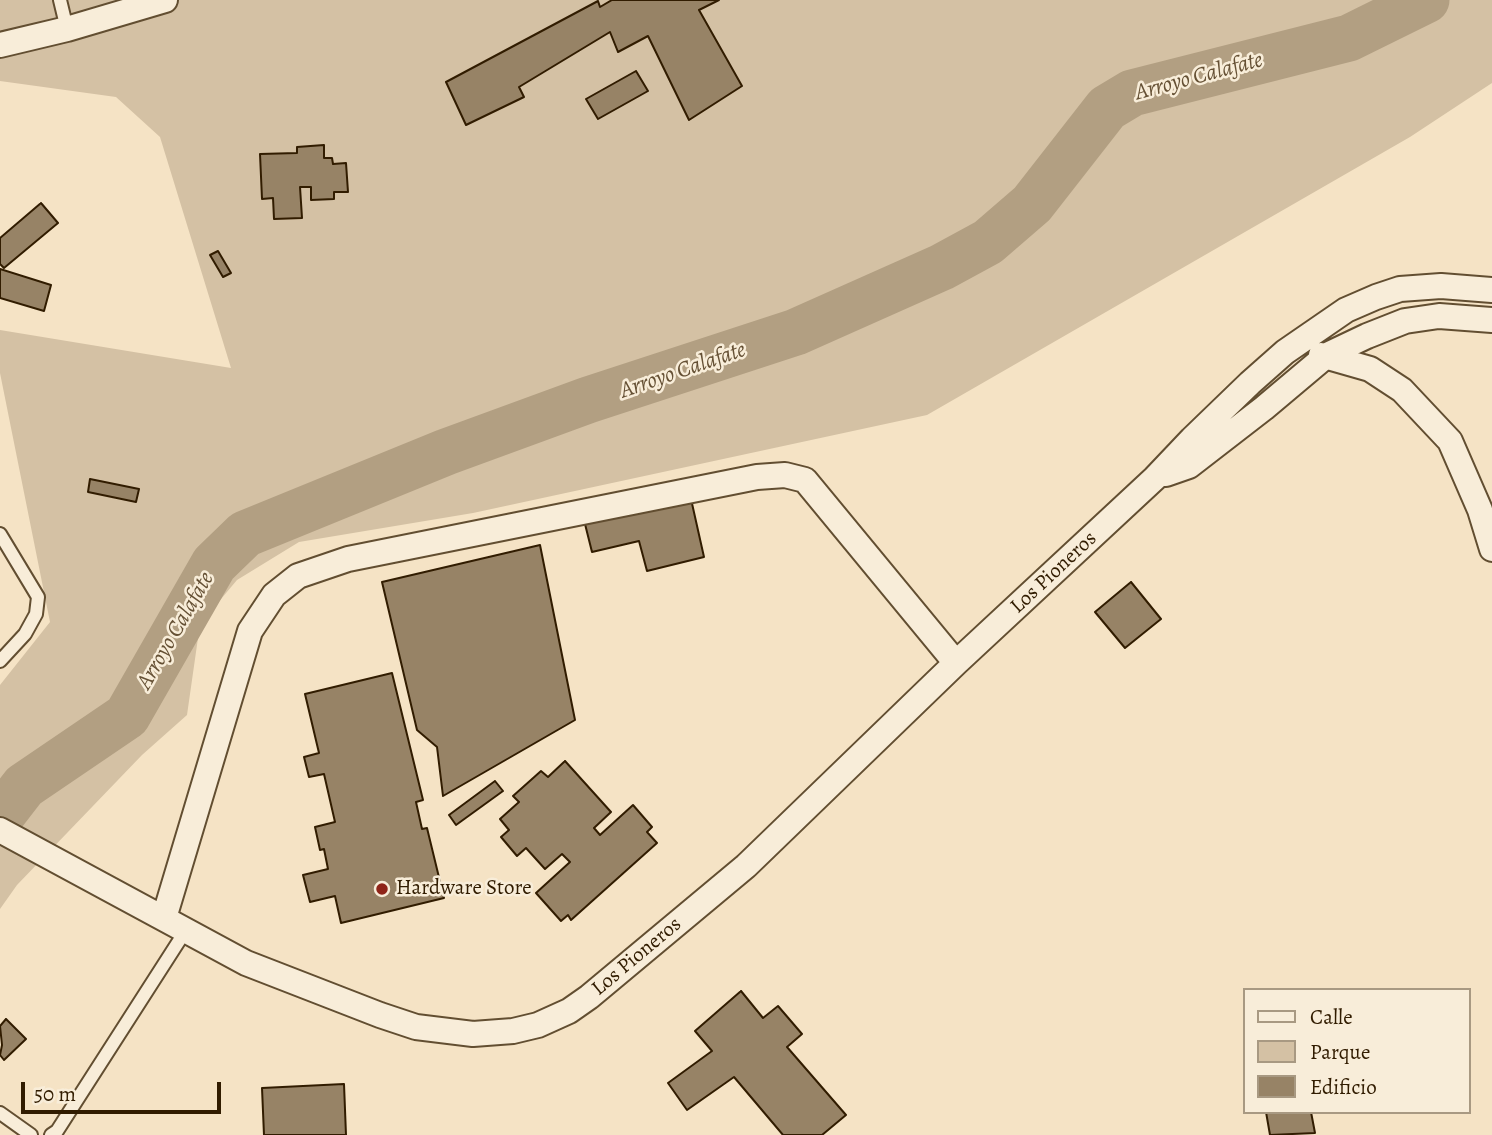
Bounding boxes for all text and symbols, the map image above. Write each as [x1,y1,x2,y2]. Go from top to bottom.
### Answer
water label: Arroyo Calafate [1132,47,1266,107]
water label: Arroyo Calafate [617,337,749,405]
street label: Los Pioneros [1006,527,1102,619]
water label: Arroyo Calafate [131,567,221,695]
place label: Hardware Store [396,876,532,902]
marker: Hardware Store [374,881,390,897]
street label: Los Pioneros [587,912,687,1002]
legend [1244,988,1471,1114]
text: Calle [1310,1003,1353,1031]
text: Parque [1310,1038,1370,1066]
scale bar [24,1068,224,1112]
text: Edificio [1310,1073,1377,1101]
text: 50 m [34,1080,76,1108]

